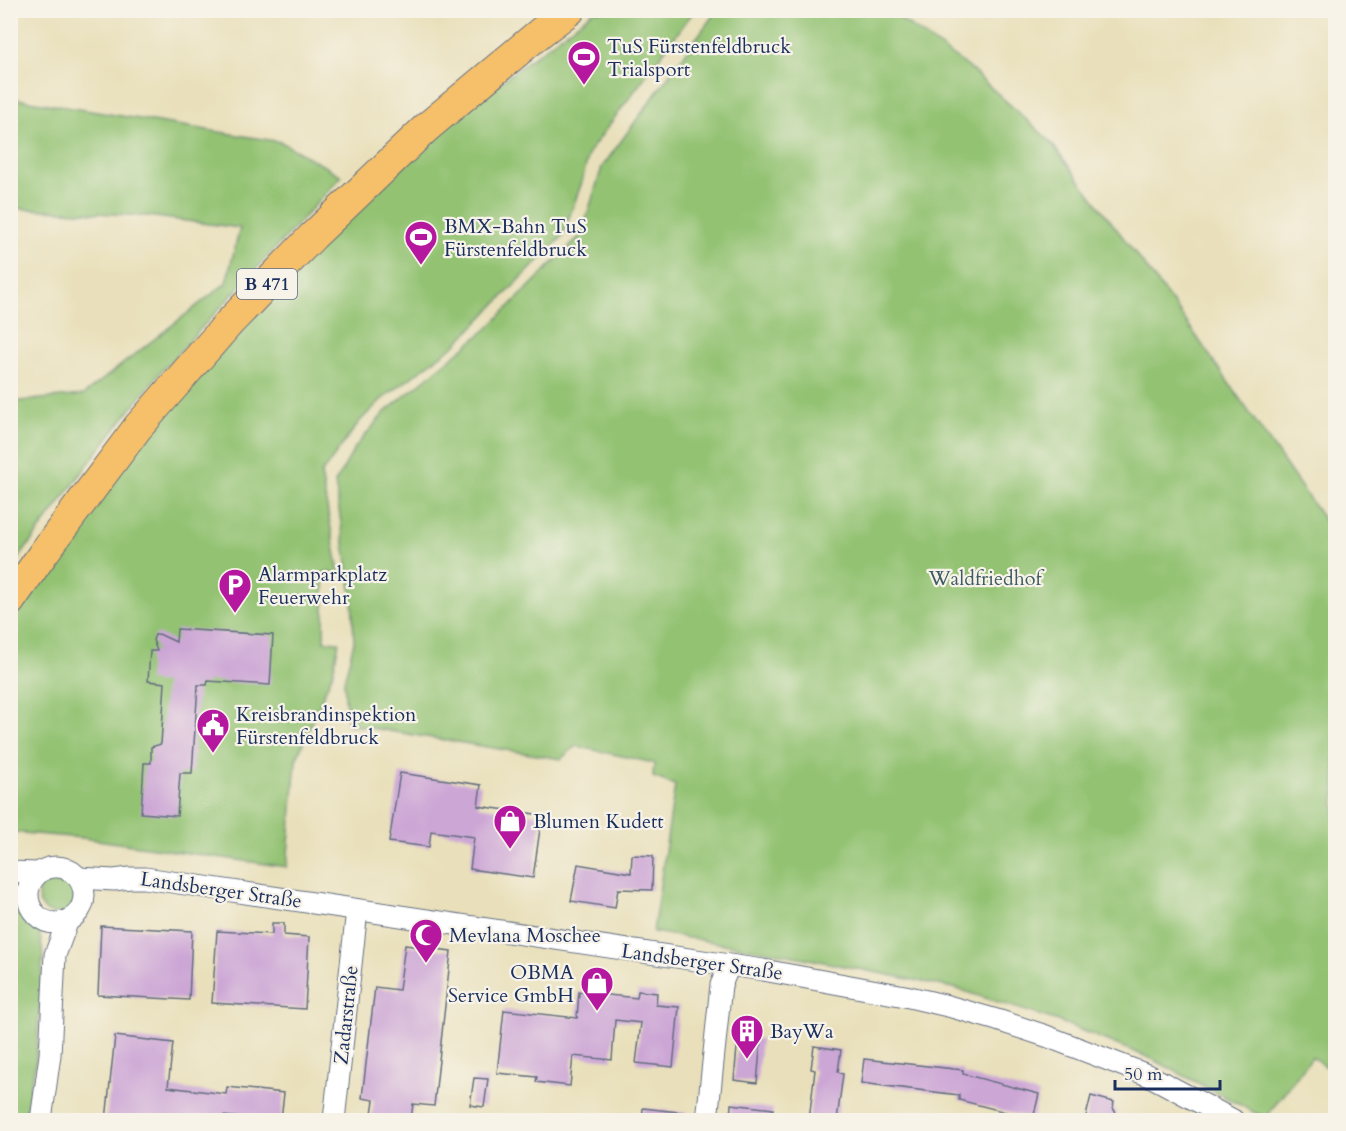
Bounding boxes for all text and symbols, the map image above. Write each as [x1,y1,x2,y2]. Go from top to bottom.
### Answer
place label: TuS Fürstenfeldbruck Trialsport [607,33,791,83]
sports icon: TuS Fürstenfeldbruck Trialsport [566,39,602,86]
place label: BMX-Bahn TuS Fürstenfeldbruck [444,213,587,263]
sports icon: BMX-Bahn TuS Fürstenfeldbruck [403,219,439,266]
road number: B 471 [237,269,297,299]
place label: Alarmparkplatz Feuerwehr [258,561,387,611]
park label: Waldfriedhof [927,565,1044,592]
parking icon: Alarmparkplatz Feuerwehr [217,567,253,614]
place label: Kreisbrandinspektion Fürstenfeldbruck [236,701,417,751]
public building icon: Kreisbrandinspektion Fürstenfeldbruck [195,707,231,754]
shop icon: Blumen Kudett [492,803,528,850]
place label: Blumen Kudett [533,808,664,835]
street label: Landsberger Straße [139,865,303,915]
mosque icon: Mevlana Moschee [408,917,444,964]
place label: Mevlana Moschee [449,922,601,949]
street label: Landsberger Straße [620,937,784,987]
place label: OBMA Service GmbH [448,959,575,1009]
street label: Zadarstraße [327,964,365,1066]
shop icon: OBMA Service GmbH [579,965,615,1012]
building icon: BayWa [729,1013,765,1060]
place label: BayWa [770,1018,834,1045]
scale bar [1115,1053,1220,1091]
text: 50 m [1124,1062,1163,1087]

